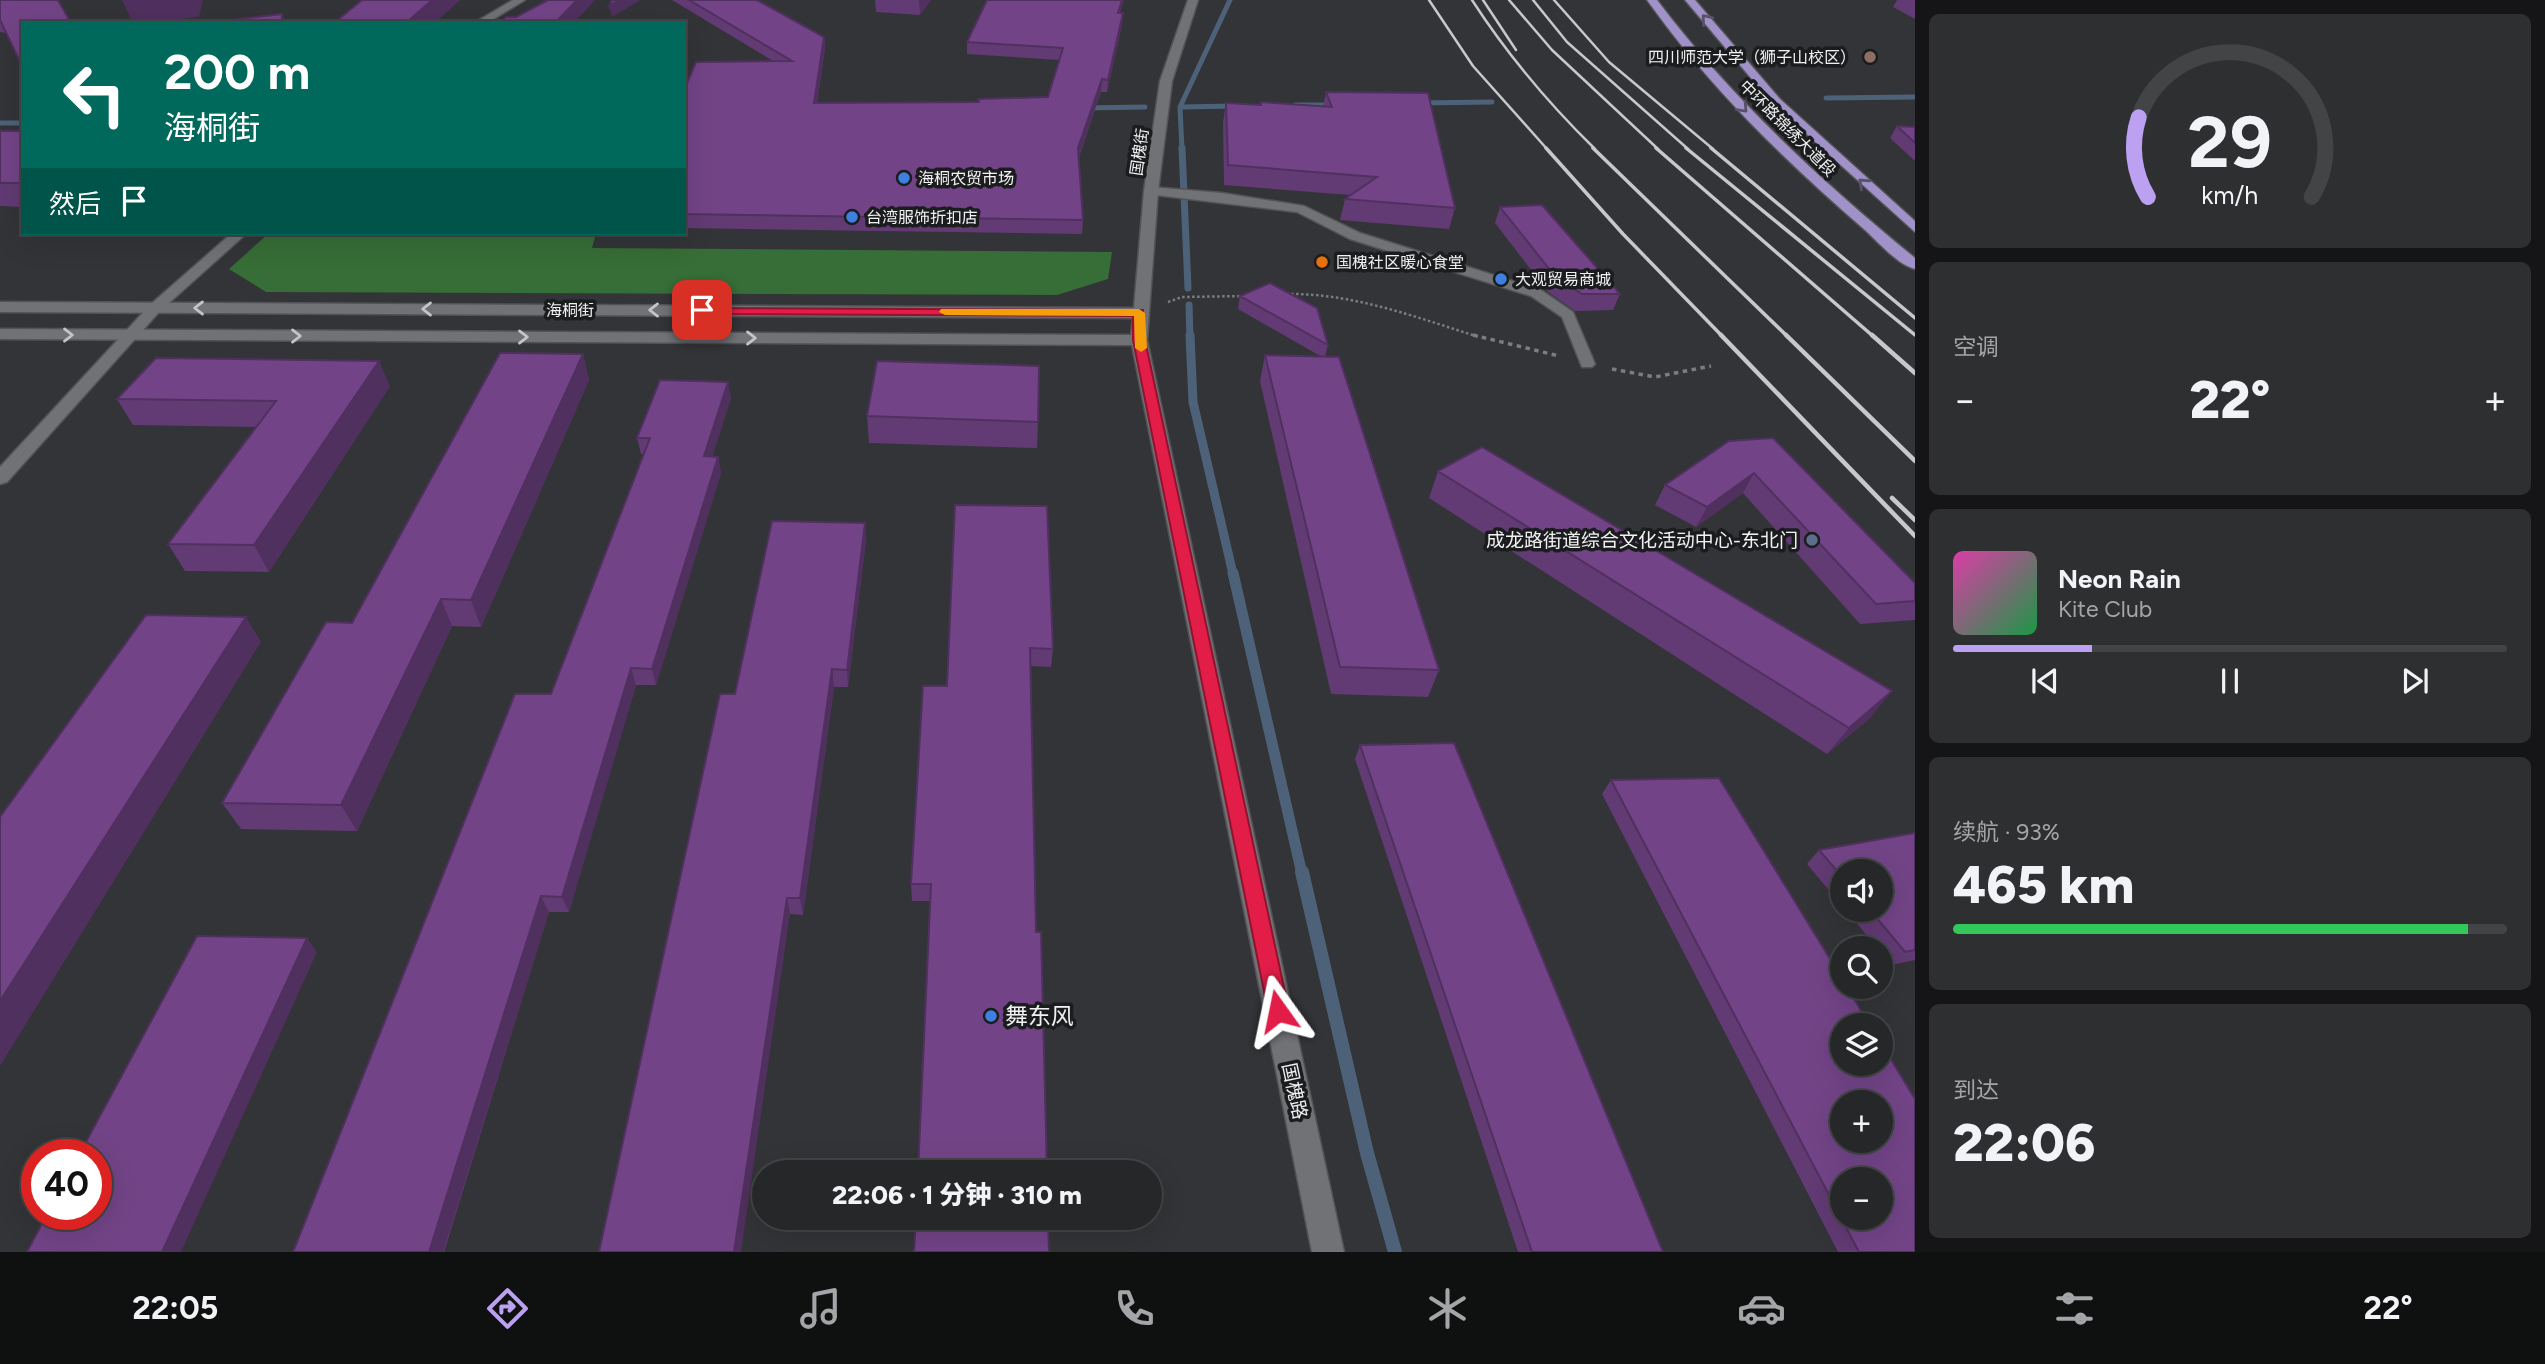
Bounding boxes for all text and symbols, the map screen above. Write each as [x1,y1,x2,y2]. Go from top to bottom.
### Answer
one-way arrow [1702,14,1714,27]
text: 200 m [164,42,310,101]
place label: 四川师范大学（狮子山校区） [1648,48,1856,67]
icon: left [49,49,140,140]
marker: 四川师范大学（狮子山校区） [1862,49,1878,65]
street label: 中环路锦绣大道段 [1736,76,1840,180]
text: 29 [2188,98,2272,185]
one-way arrow [1735,100,1748,113]
text: 海桐街 [164,109,260,147]
street label: 国槐街 [1127,127,1152,177]
place label: 海桐农贸市场 [918,169,1014,188]
marker: 海桐农贸市场 [896,170,912,186]
one-way arrow [1858,179,1871,191]
text: km/h [2201,180,2259,210]
icon: arrive [115,182,153,220]
text: 然后 [49,188,101,220]
place label: 台湾服饰折扣店 [866,208,978,227]
marker: 台湾服饰折扣店 [844,209,860,225]
place label: 国槐社区暖心食堂 [1336,253,1464,272]
marker: 国槐社区暖心食堂 [1314,254,1330,270]
place label: 大观贸易商城 [1515,270,1611,289]
marker: 大观贸易商城 [1493,271,1509,287]
pin [672,280,732,340]
icon: arrive [683,291,721,329]
one-way arrow [194,300,204,316]
one-way arrow [421,301,432,317]
street label: 海桐街 [546,301,594,320]
one-way arrow [649,302,659,318]
one-way arrow [63,327,74,343]
one-way arrow [291,328,301,344]
one-way arrow [518,329,529,345]
one-way arrow [746,330,756,346]
text: 空调 [1953,333,1999,361]
text: 22° [2189,369,2271,431]
text: − [1953,377,1977,423]
text: + [2483,377,2507,423]
place label: 成龙路街道综合文化活动中心-东北门 [1486,529,1798,552]
marker: 成龙路街道综合文化活动中心-东北门 [1804,532,1820,548]
text: Neon Rain [2058,563,2181,595]
text: Kite Club [2058,595,2152,623]
icon: previous [2026,662,2064,700]
icon: pause [2211,662,2249,700]
icon: next [2396,662,2434,700]
text: 续航 · 93% [1953,818,2060,846]
text: 465 km [1953,854,2134,916]
map controls [1830,859,1893,1230]
button: sound [1830,859,1893,922]
button: search [1830,936,1893,999]
position arrow [1241,974,1315,1048]
place label: 舞东风 [1005,1002,1074,1030]
marker: 舞东风 [983,1008,999,1024]
button: layers [1830,1013,1893,1076]
street label: 国槐路 [1277,1061,1312,1121]
text: 到达 [1953,1076,1999,1104]
button: + [1830,1090,1893,1153]
text: 22:06 [1953,1112,2095,1174]
speed limit sign: 40 [21,1139,112,1230]
button: − [1830,1167,1893,1230]
text: 22:06 · 1 分钟 · 310 m [832,1179,1082,1211]
icon: directions [483,1284,532,1333]
icon: music [796,1284,845,1333]
icon: phone [1110,1284,1159,1333]
icon: climate [1423,1284,1472,1333]
icon: car [1737,1284,1786,1333]
icon: filters [2050,1284,2099,1333]
text: 22:05 [132,1289,218,1327]
text: 22° [2364,1289,2413,1327]

